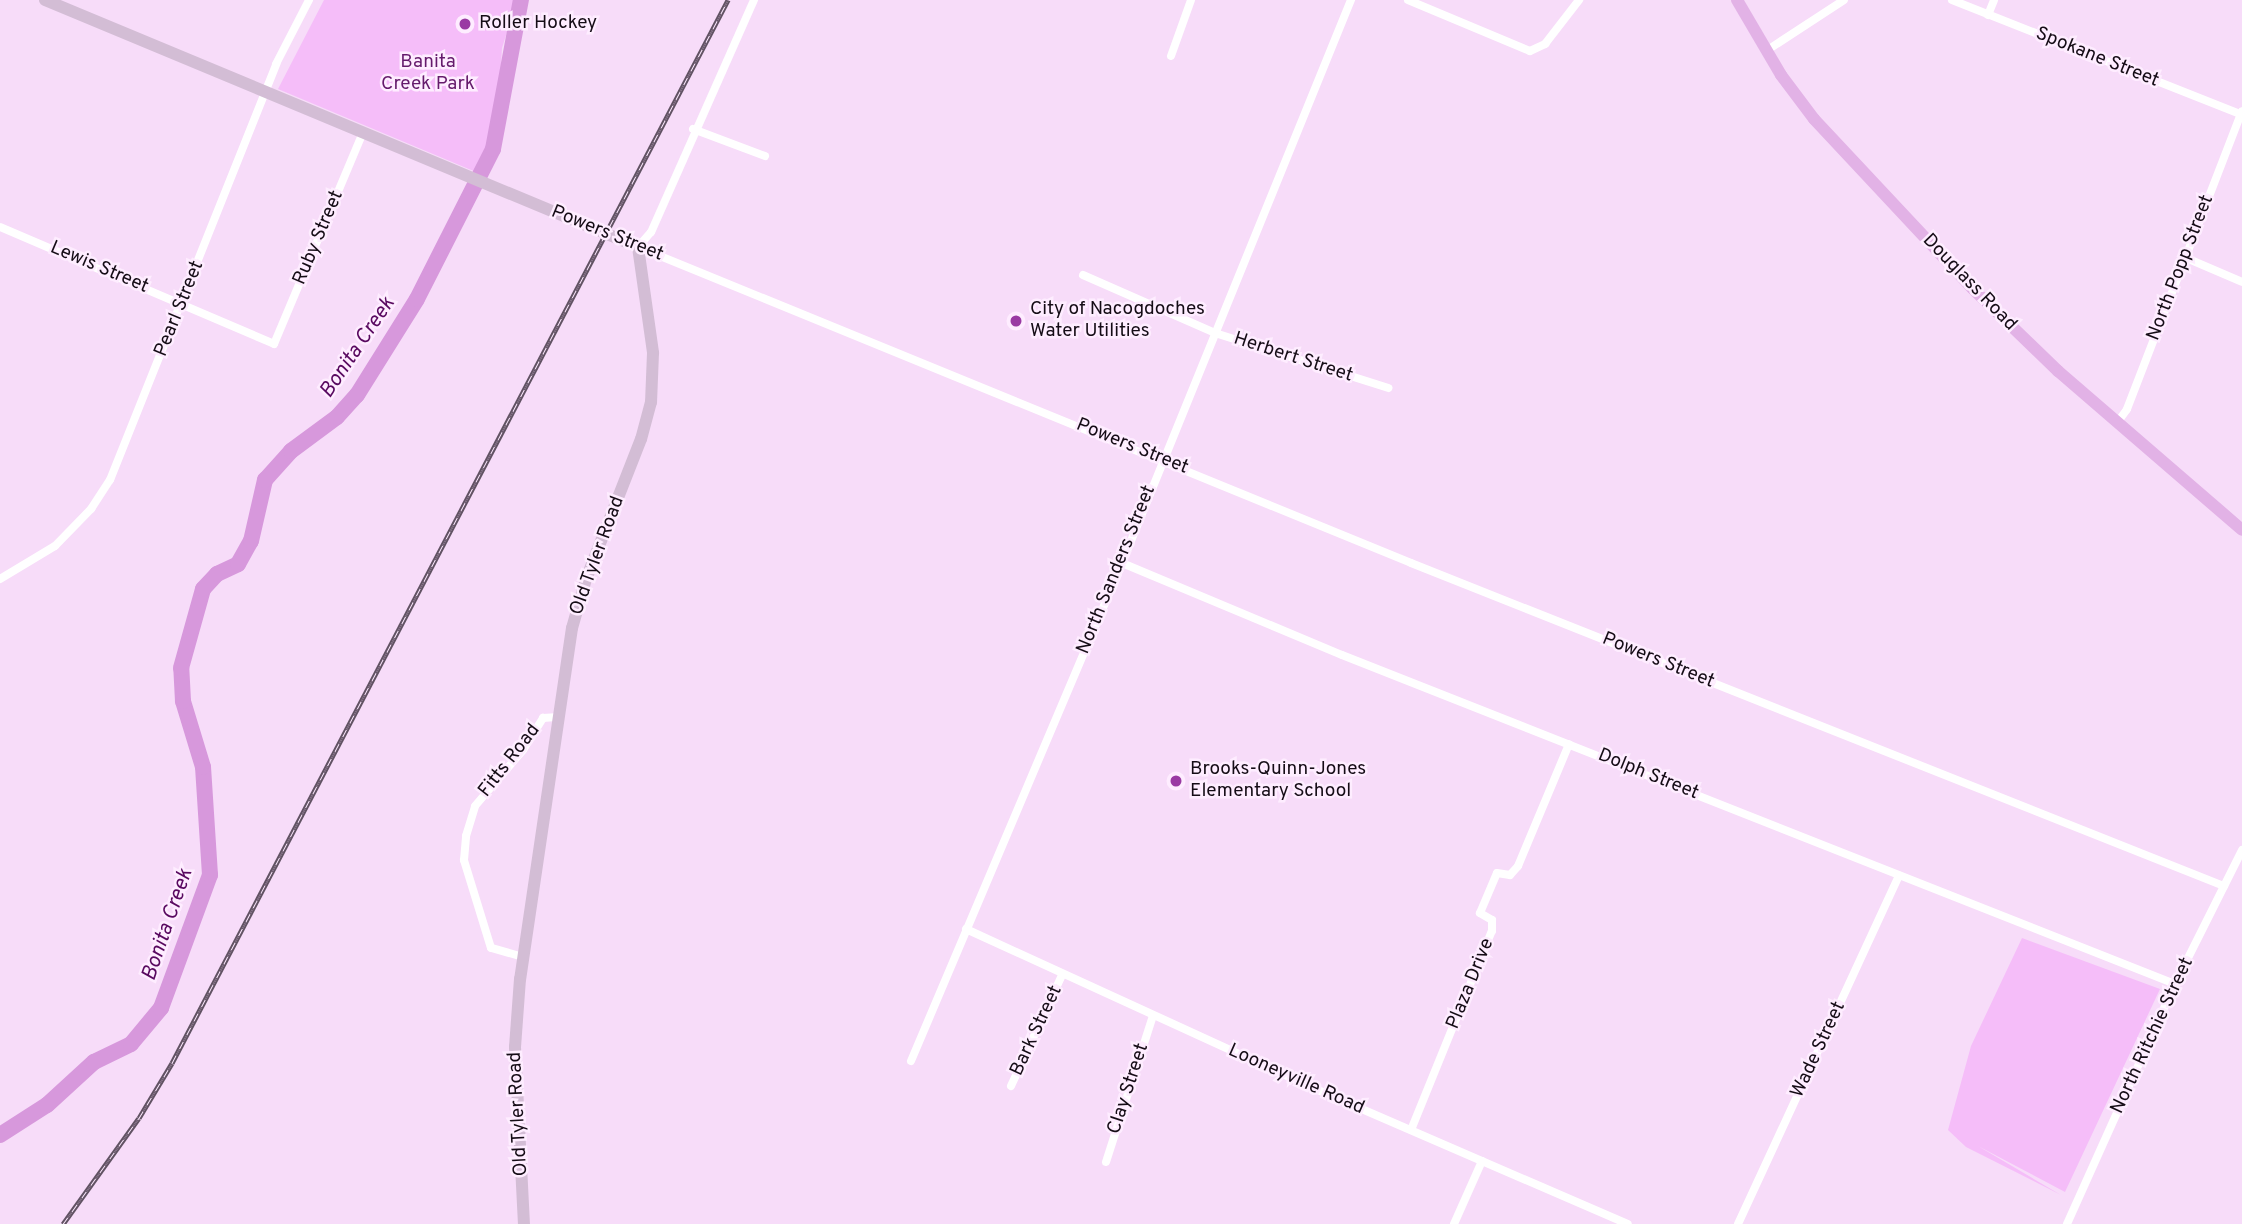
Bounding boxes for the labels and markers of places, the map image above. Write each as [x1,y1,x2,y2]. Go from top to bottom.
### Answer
place label: Roller Hockey [479,13,597,35]
marker: Roller Hockey [457,16,473,32]
place label: City of Nacogdoches Water Utilities [1030,299,1205,343]
marker: City of Nacogdoches Water Utilities [1008,313,1024,329]
place label: Brooks-Quinn-Jones Elementary School [1190,759,1366,803]
marker: Brooks-Quinn-Jones Elementary School [1168,773,1184,789]

